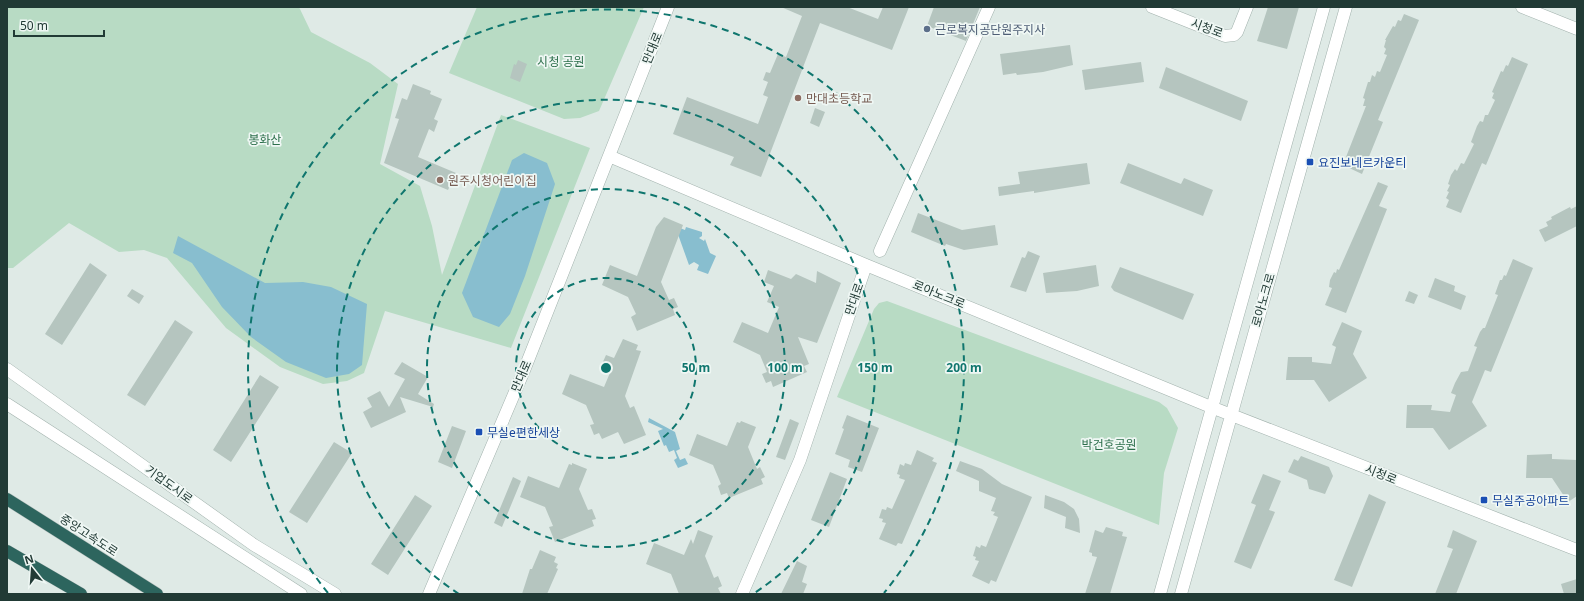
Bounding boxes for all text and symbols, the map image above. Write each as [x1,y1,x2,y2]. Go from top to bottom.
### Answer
scale bar [14,12,104,38]
street label: 시청로 [1189,14,1225,42]
text: 50 m [20,17,48,34]
place label: 근로복지공단원주지사 [935,21,1045,38]
marker: 근로복지공단원주지사 [922,24,932,34]
street label: 만대로 [638,29,666,67]
park label: 시청 공원 [537,53,585,70]
place label: 만대초등학교 [806,90,872,107]
marker: 만대초등학교 [793,93,803,103]
park label: 봉화산 [248,131,282,148]
place label: 요진보네르카운티 [1318,154,1406,171]
marker: 요진보네르카운티 [1305,157,1315,167]
place label: 원주시청어린이집 [448,172,536,189]
marker: 원주시청어린이집 [435,175,445,185]
street label: 로아노크로 [1247,271,1279,329]
street label: 로아노크로 [910,276,968,312]
street label: 만대로 [841,281,867,317]
street label: 만대로 [507,357,535,395]
text: 50 m [682,359,710,376]
text: 100 m [767,359,803,376]
text: 150 m [857,359,893,376]
text: 200 m [946,359,982,376]
centre of rings [599,361,613,375]
place label: 무실e편한세상 [487,424,560,441]
marker: 무실e편한세상 [474,427,484,437]
park label: 박건호공원 [1081,436,1137,453]
street label: 시청로 [1362,460,1400,488]
street label: 기업도시로 [142,461,196,507]
place label: 무실주공아파트 [1492,492,1569,509]
marker: 무실주공아파트 [1479,495,1489,505]
street label: 중앙고속도로 [57,510,121,560]
north arrow [12,549,52,589]
text: N [22,550,35,567]

